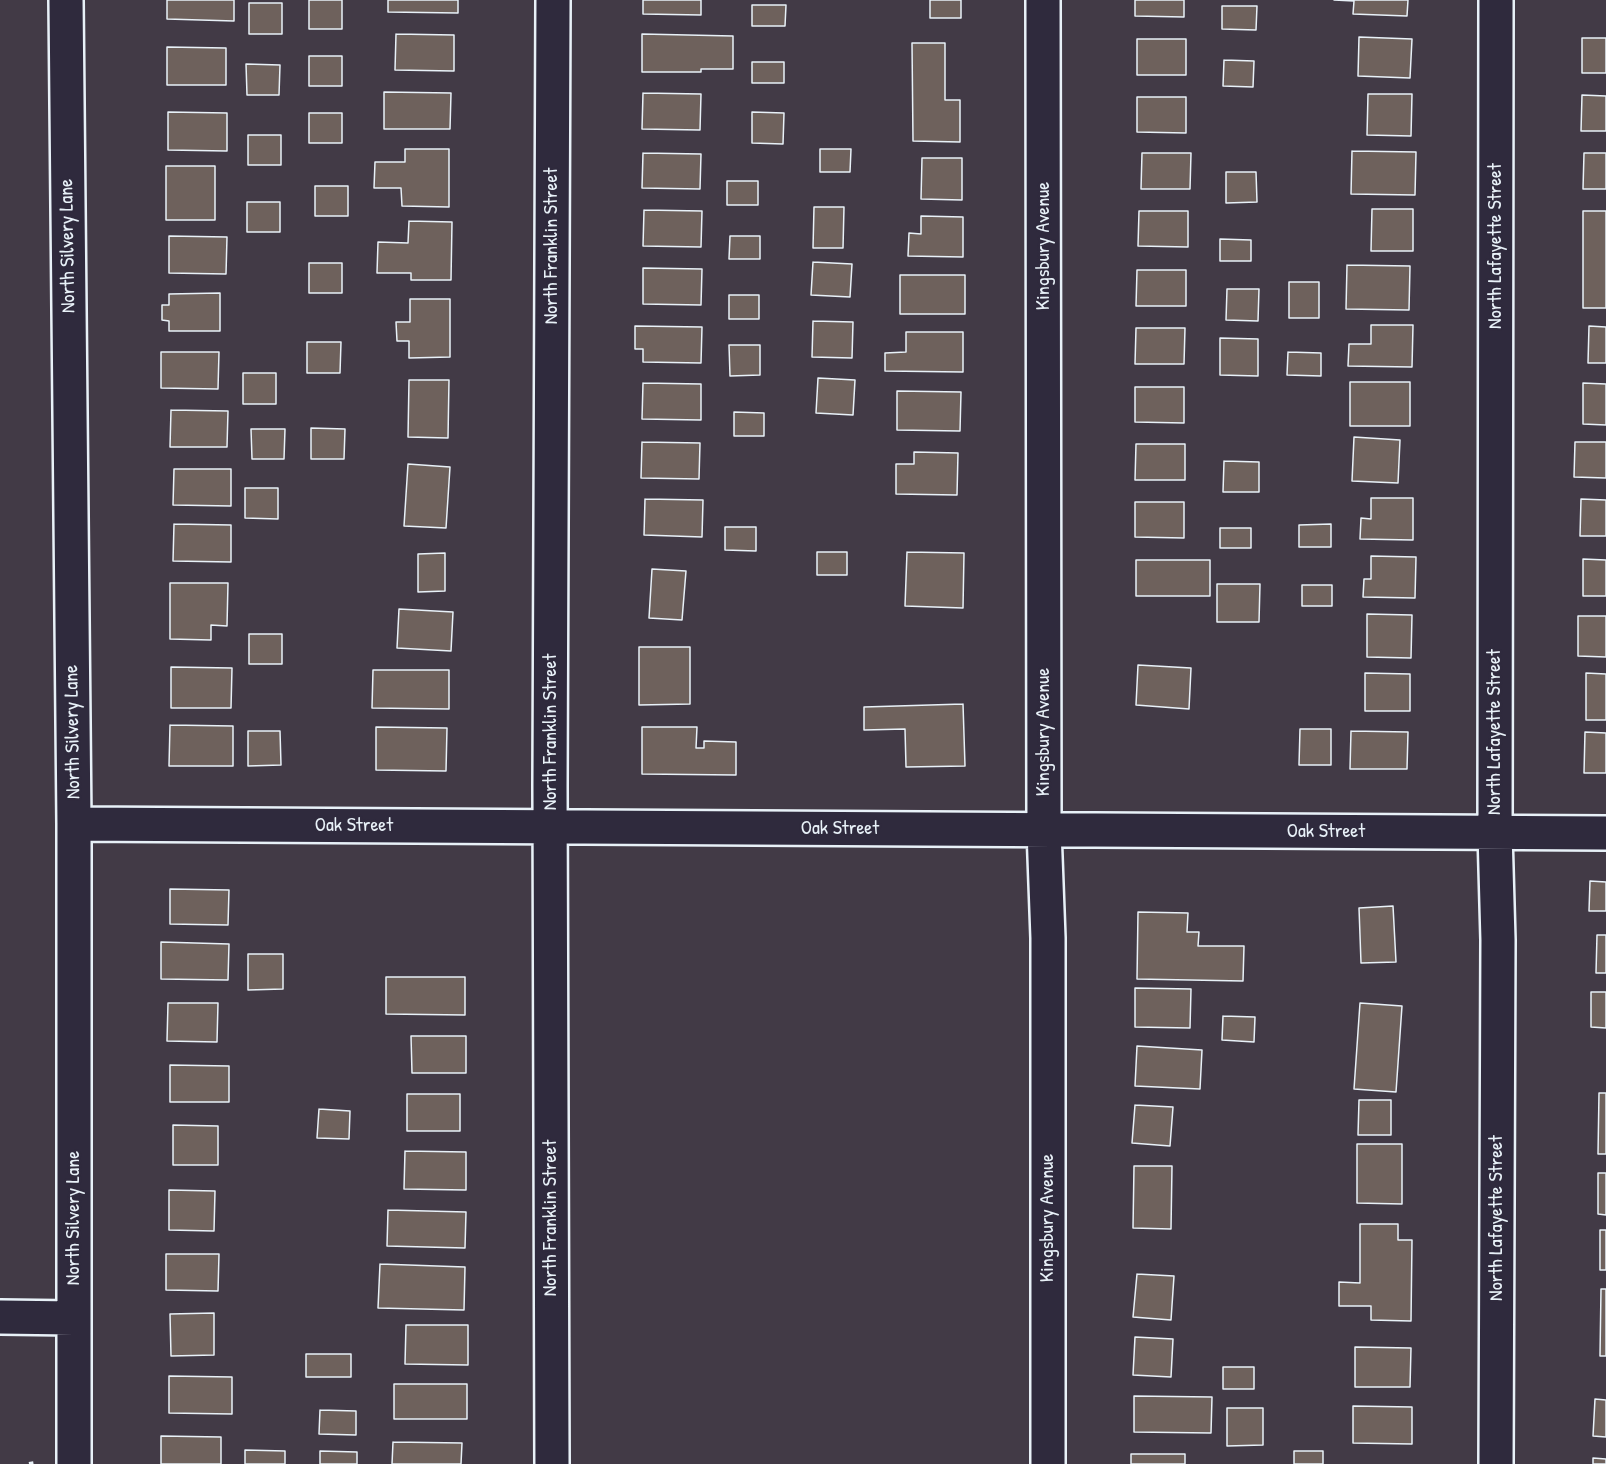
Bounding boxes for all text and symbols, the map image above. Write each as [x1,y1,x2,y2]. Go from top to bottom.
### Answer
street label: North Lafayette Street [1484,163,1508,329]
street label: North Franklin Street [540,168,564,324]
street label: North Silvery Lane [55,179,81,313]
street label: Kingsbury Avenue [1032,182,1056,310]
street label: North Lafayette Street [1483,649,1507,815]
street label: North Franklin Street [539,654,563,810]
street label: North Silvery Lane [60,665,86,799]
street label: Kingsbury Avenue [1032,668,1056,796]
street label: Oak Street [315,814,393,838]
street label: Oak Street [801,817,879,841]
street label: Oak Street [1287,820,1365,844]
street label: North Lafayette Street [1485,1135,1509,1301]
street label: North Franklin Street [539,1140,563,1296]
street label: North Silvery Lane [62,1151,86,1285]
street label: Kingsbury Avenue [1036,1154,1060,1282]

